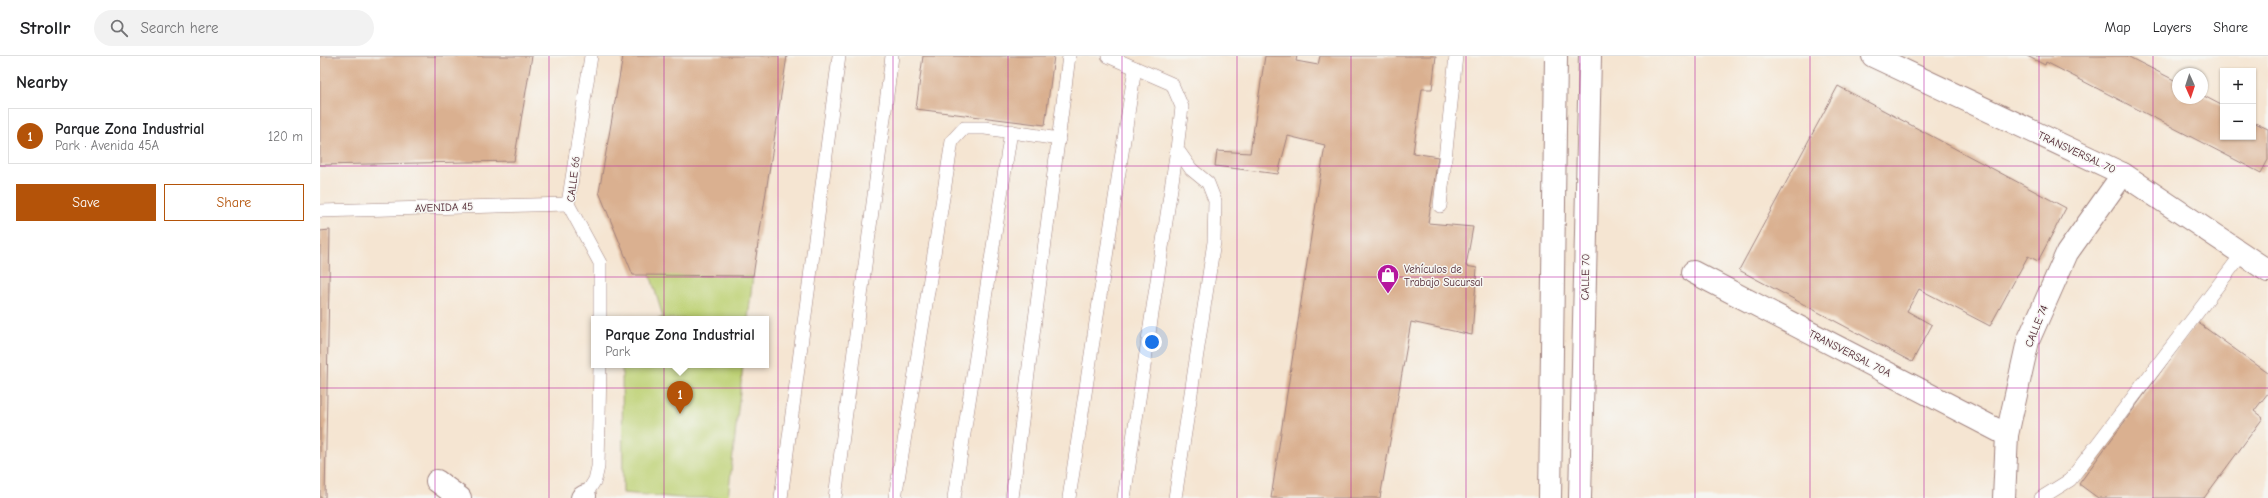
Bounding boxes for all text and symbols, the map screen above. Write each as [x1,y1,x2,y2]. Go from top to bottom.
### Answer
search box [94,10,374,46]
text: Strollr [20,17,70,39]
icon: search [108,17,130,39]
text: Search here [140,19,219,37]
text: Map [2104,19,2131,36]
text: Layers [2153,19,2191,36]
text: Share [2213,19,2248,36]
north arrow [2172,68,2208,104]
map controls [2220,68,2256,140]
button: + [2220,68,2256,104]
text: Nearby [16,73,67,92]
button: − [2220,104,2256,140]
text: Parque Zona Industrial [55,120,204,138]
text: 1 [27,129,33,144]
text: 120 m [268,129,303,144]
street label: TRANSVERSAL 70 [2036,129,2118,176]
text: Park · Avenida 45A [55,138,159,153]
street label: CALLE 66 [564,155,583,203]
button: Save [16,184,156,221]
button: Share [164,184,304,221]
street label: AVENIDA 45 [415,200,473,215]
street label: CALLE 70 [1579,254,1592,300]
shop icon: Vehículos de Trabajo Sucursal [1375,262,1401,295]
place label: Vehículos de Trabajo Sucursal [1404,263,1483,289]
street label: CALLE 74 [2022,303,2051,349]
popup [591,316,769,368]
text: Parque Zona Industrial [605,326,755,344]
street label: TRANSVERSAL 70A [1806,327,1894,380]
your location [1142,332,1162,352]
text: Park [605,344,630,359]
pin: 1 [667,381,693,414]

